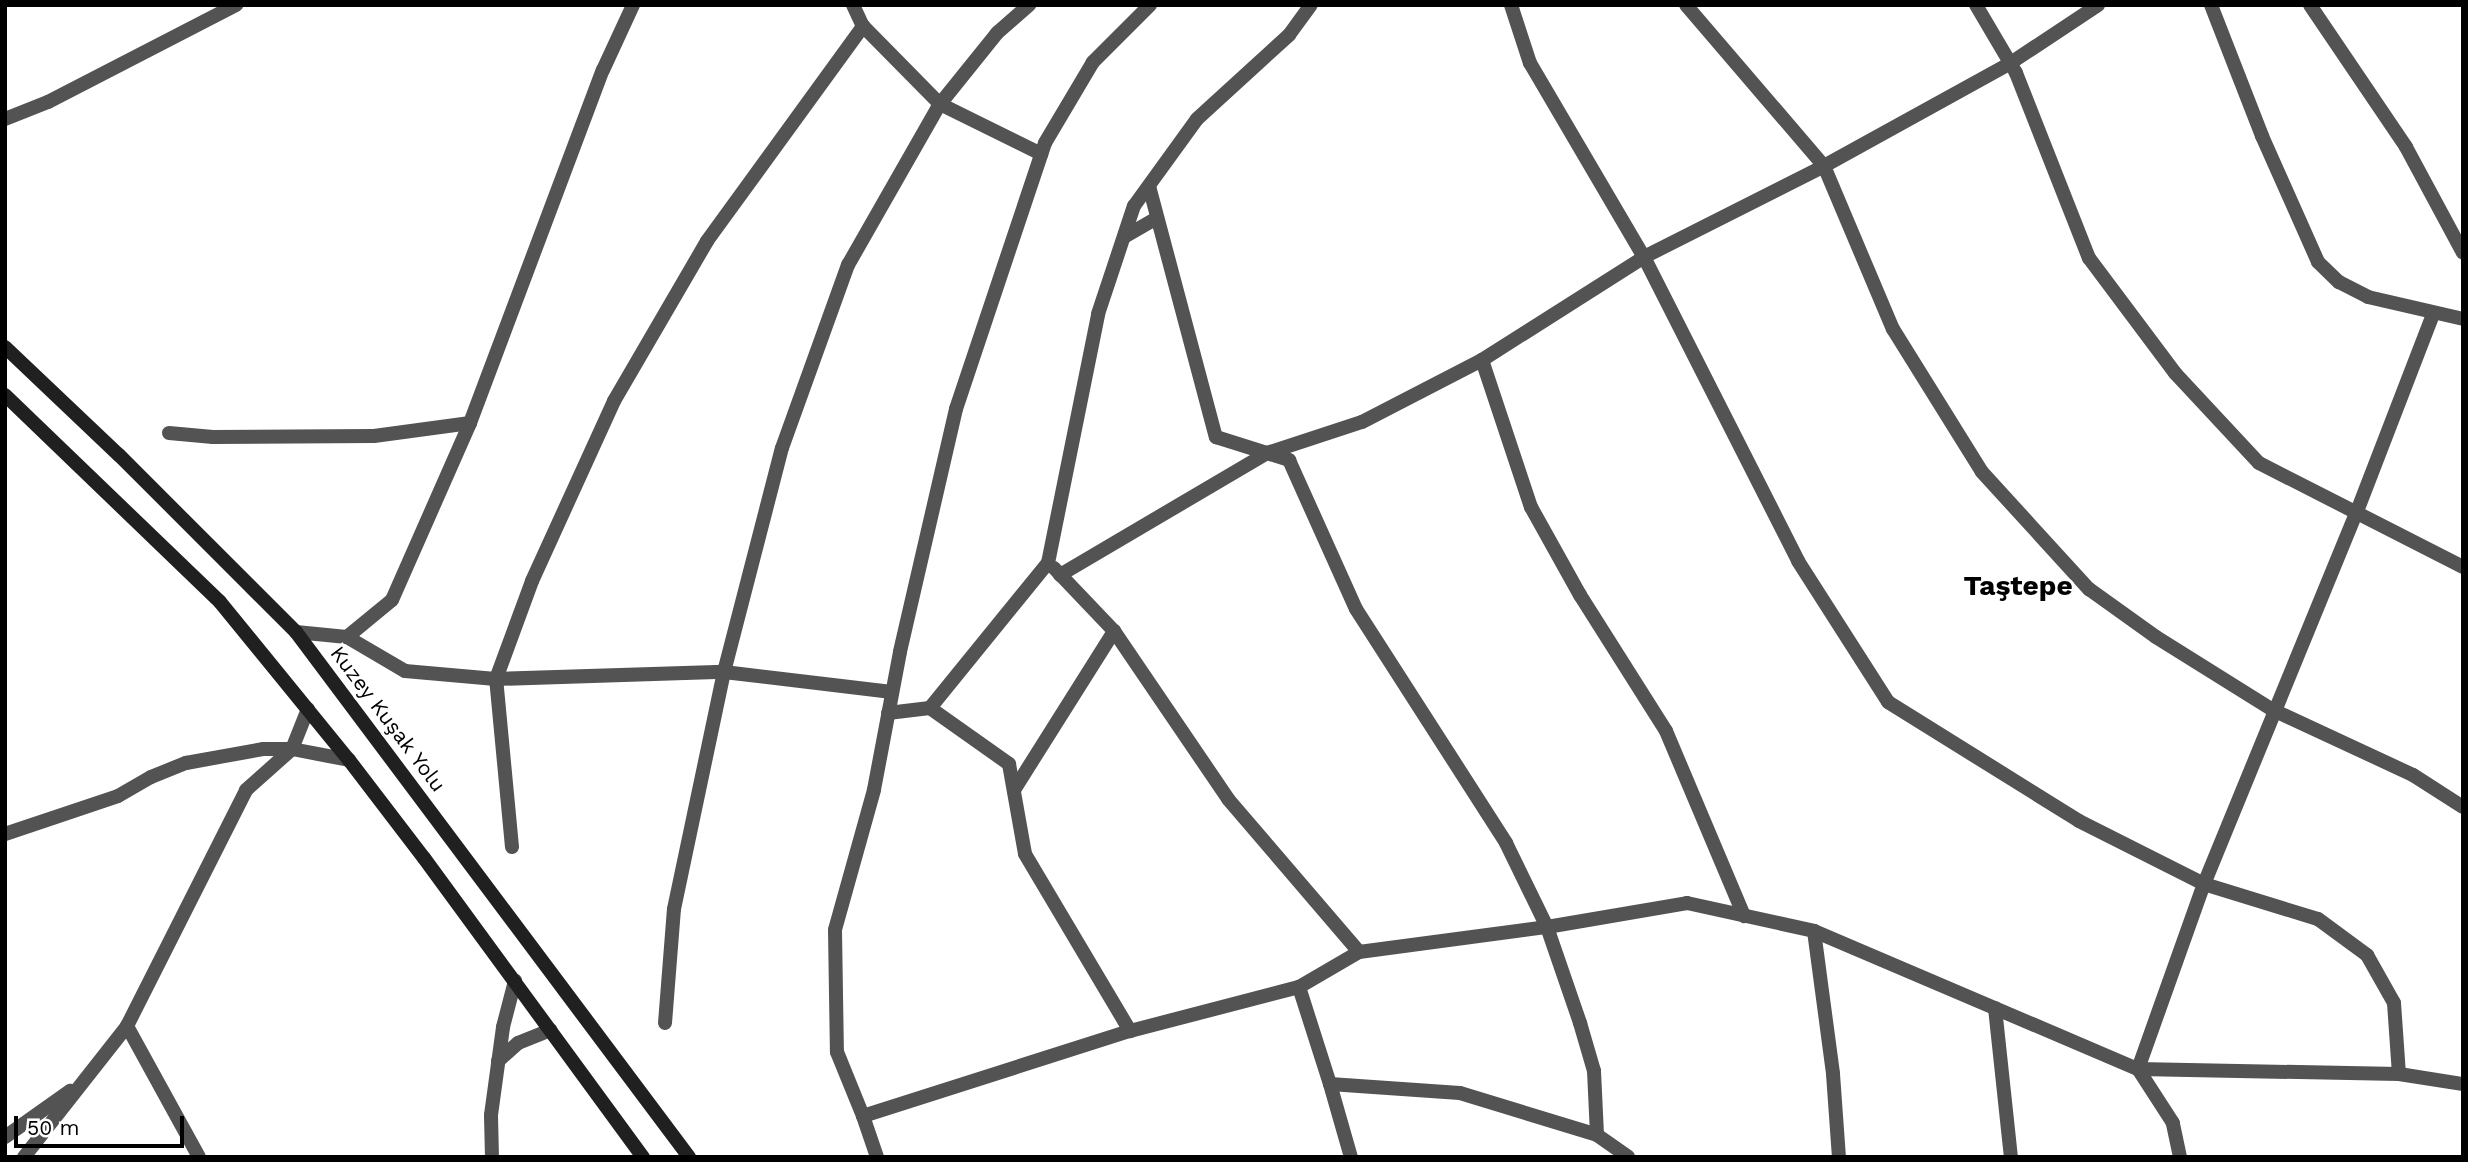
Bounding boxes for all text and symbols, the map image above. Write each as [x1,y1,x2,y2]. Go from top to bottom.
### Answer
district label: Taştepe [1963,569,2073,603]
street label: Kuzey Kuşak Yolu [325,641,451,797]
scale bar [18,1102,187,1146]
text: 50 m [27,1115,79,1140]

